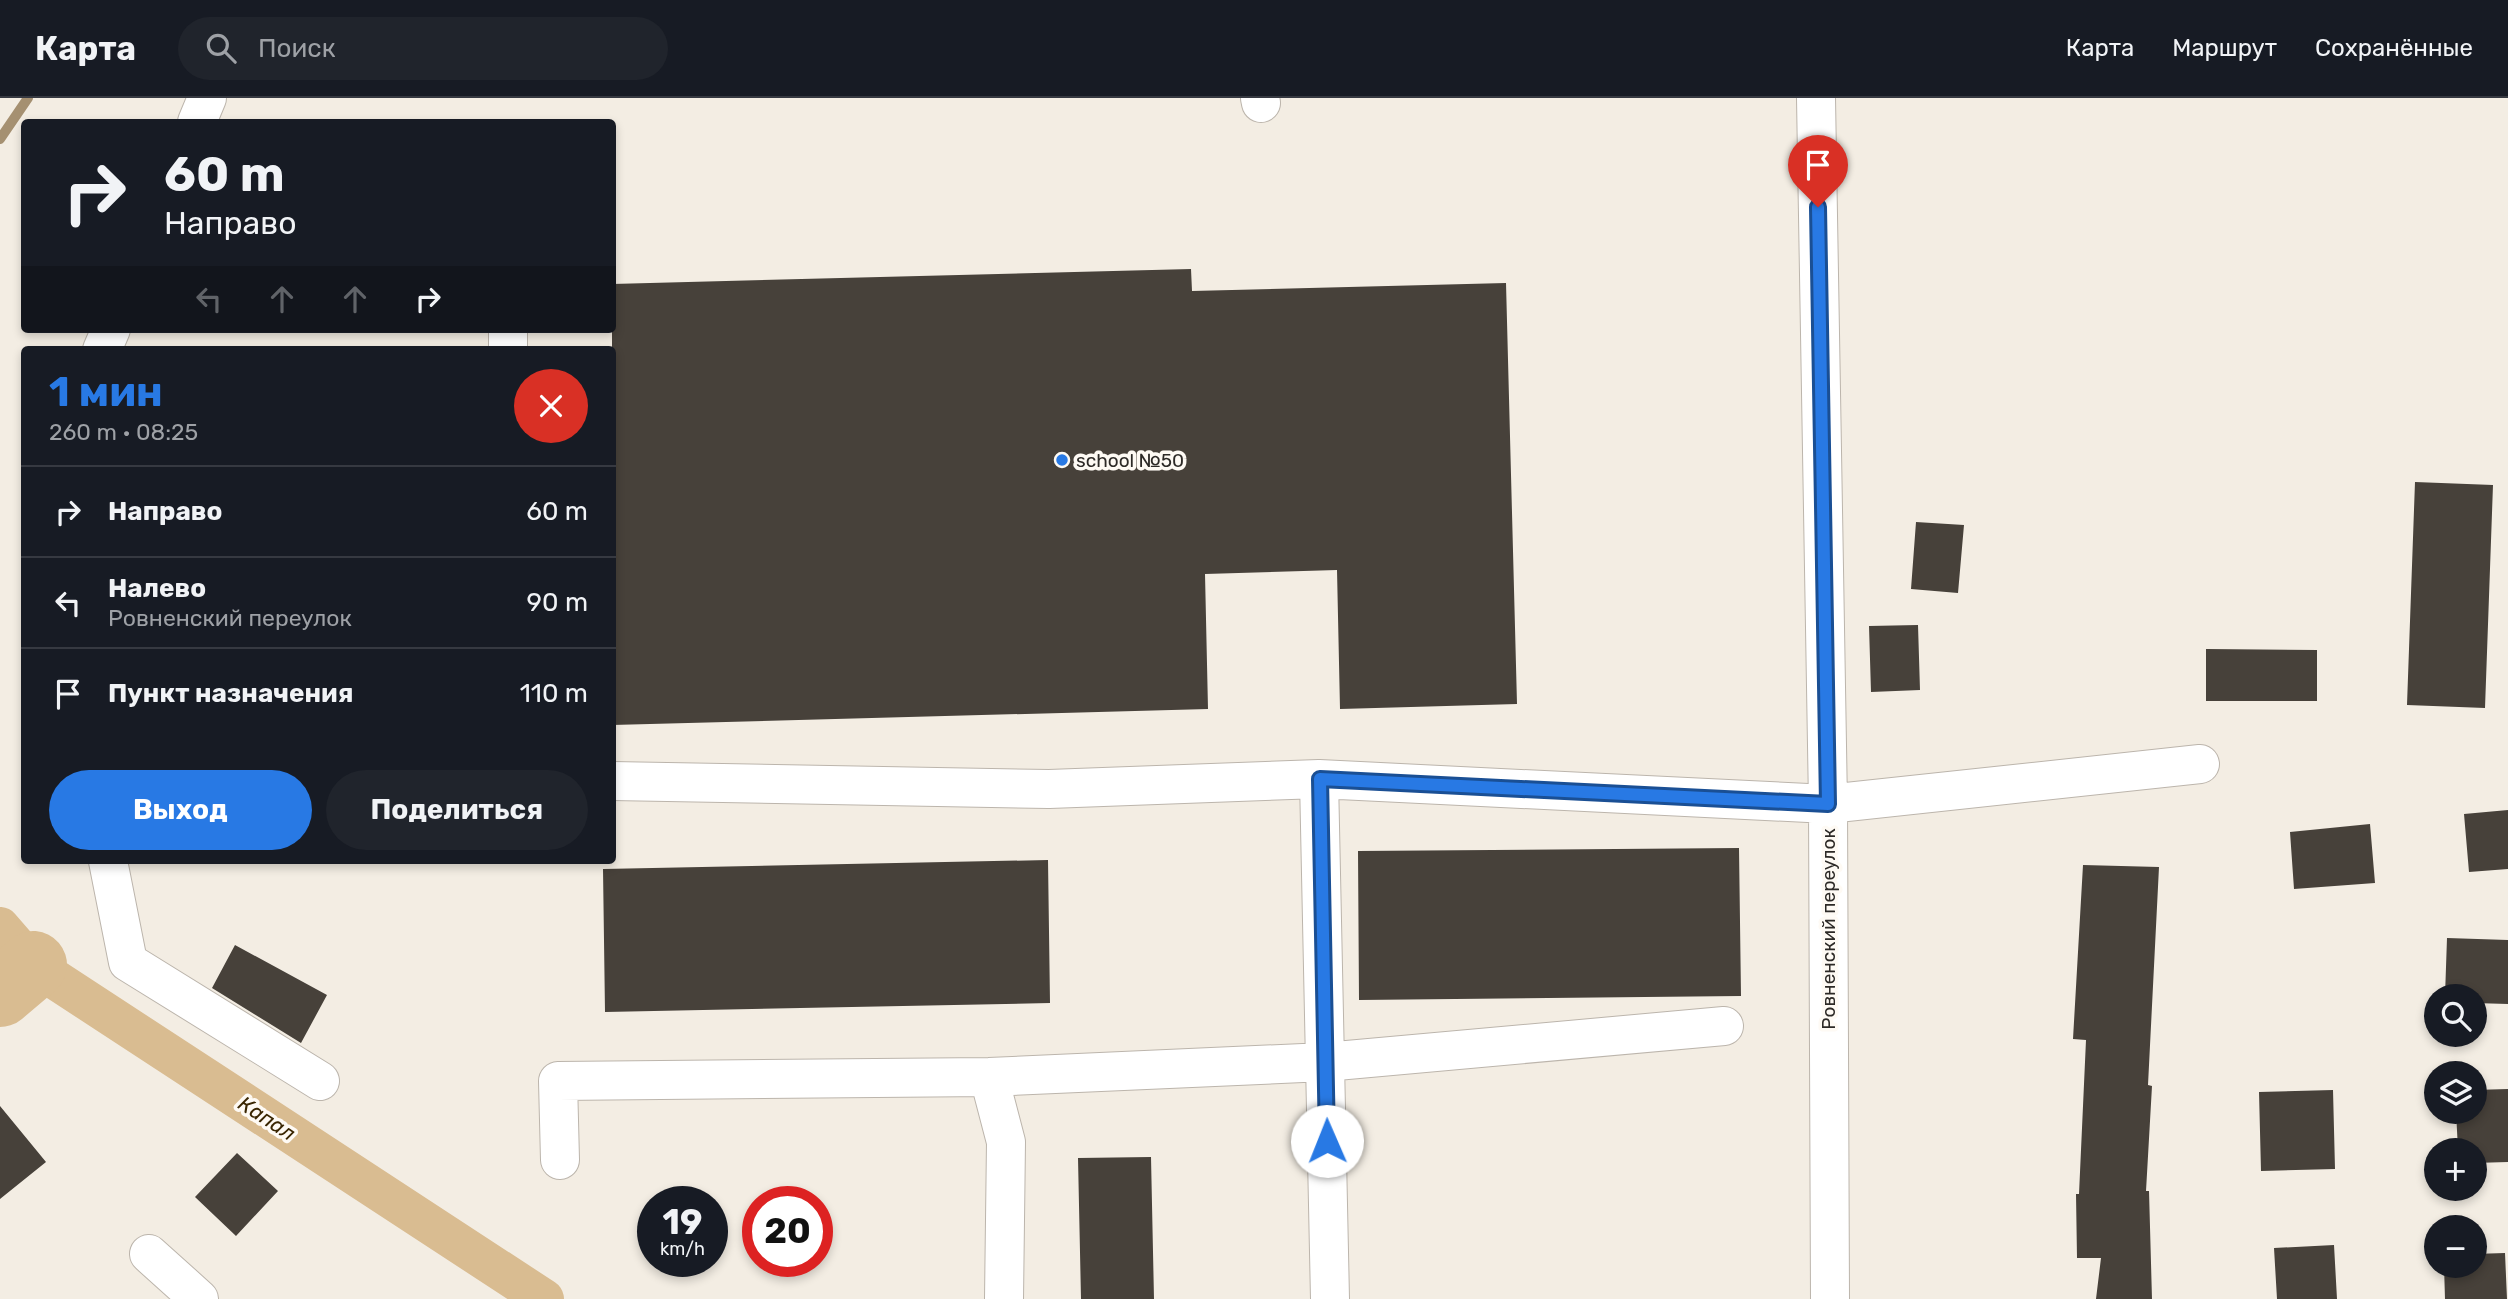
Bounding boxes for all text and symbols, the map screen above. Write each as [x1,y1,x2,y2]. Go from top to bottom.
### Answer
search box [178,17,668,80]
text: Карта [35,29,136,68]
icon: search [202,29,240,67]
text: Поиск [258,33,336,64]
text: Карта [2066,34,2134,62]
text: Маршрут [2172,34,2277,62]
text: Сохранённые [2315,34,2473,62]
pin [1788,135,1848,207]
text: 60 m [164,145,285,203]
icon: arrive [1799,146,1837,184]
icon: right [49,147,140,238]
text: Направо [164,204,297,242]
icon: left [190,280,228,318]
icon: ahead [263,280,301,318]
icon: ahead [336,280,374,318]
icon: right [409,280,447,318]
text: 1 мин [49,367,163,417]
button: close [514,369,588,443]
text: 260 m · 08:25 [49,418,198,446]
place label: school №50 [1076,449,1184,472]
marker: school №50 [1054,452,1070,468]
icon: right [49,493,87,531]
text: Направо [108,496,222,527]
text: 60 m [526,496,588,527]
text: Налево [108,573,206,604]
icon: left [49,584,87,622]
text: 90 m [527,587,588,618]
text: Ровненский переулок [108,604,352,632]
icon: arrive [49,675,87,713]
text: Пункт назначения [108,678,353,709]
text: 110 m [520,678,588,709]
button: Выход [49,770,312,850]
button: Поделиться [326,770,588,850]
street label: Ровненский переулок [1817,828,1840,1030]
map controls [2424,984,2487,1278]
button: search [2424,984,2487,1047]
button: layers [2424,1061,2487,1124]
water label: Капал [234,1090,300,1146]
position arrow [1290,1104,1364,1178]
button: + [2424,1138,2487,1201]
speed limit sign: 20 [742,1186,833,1277]
text: 19 [663,1201,702,1243]
button: − [2424,1215,2487,1278]
text: km/h [660,1238,705,1260]

